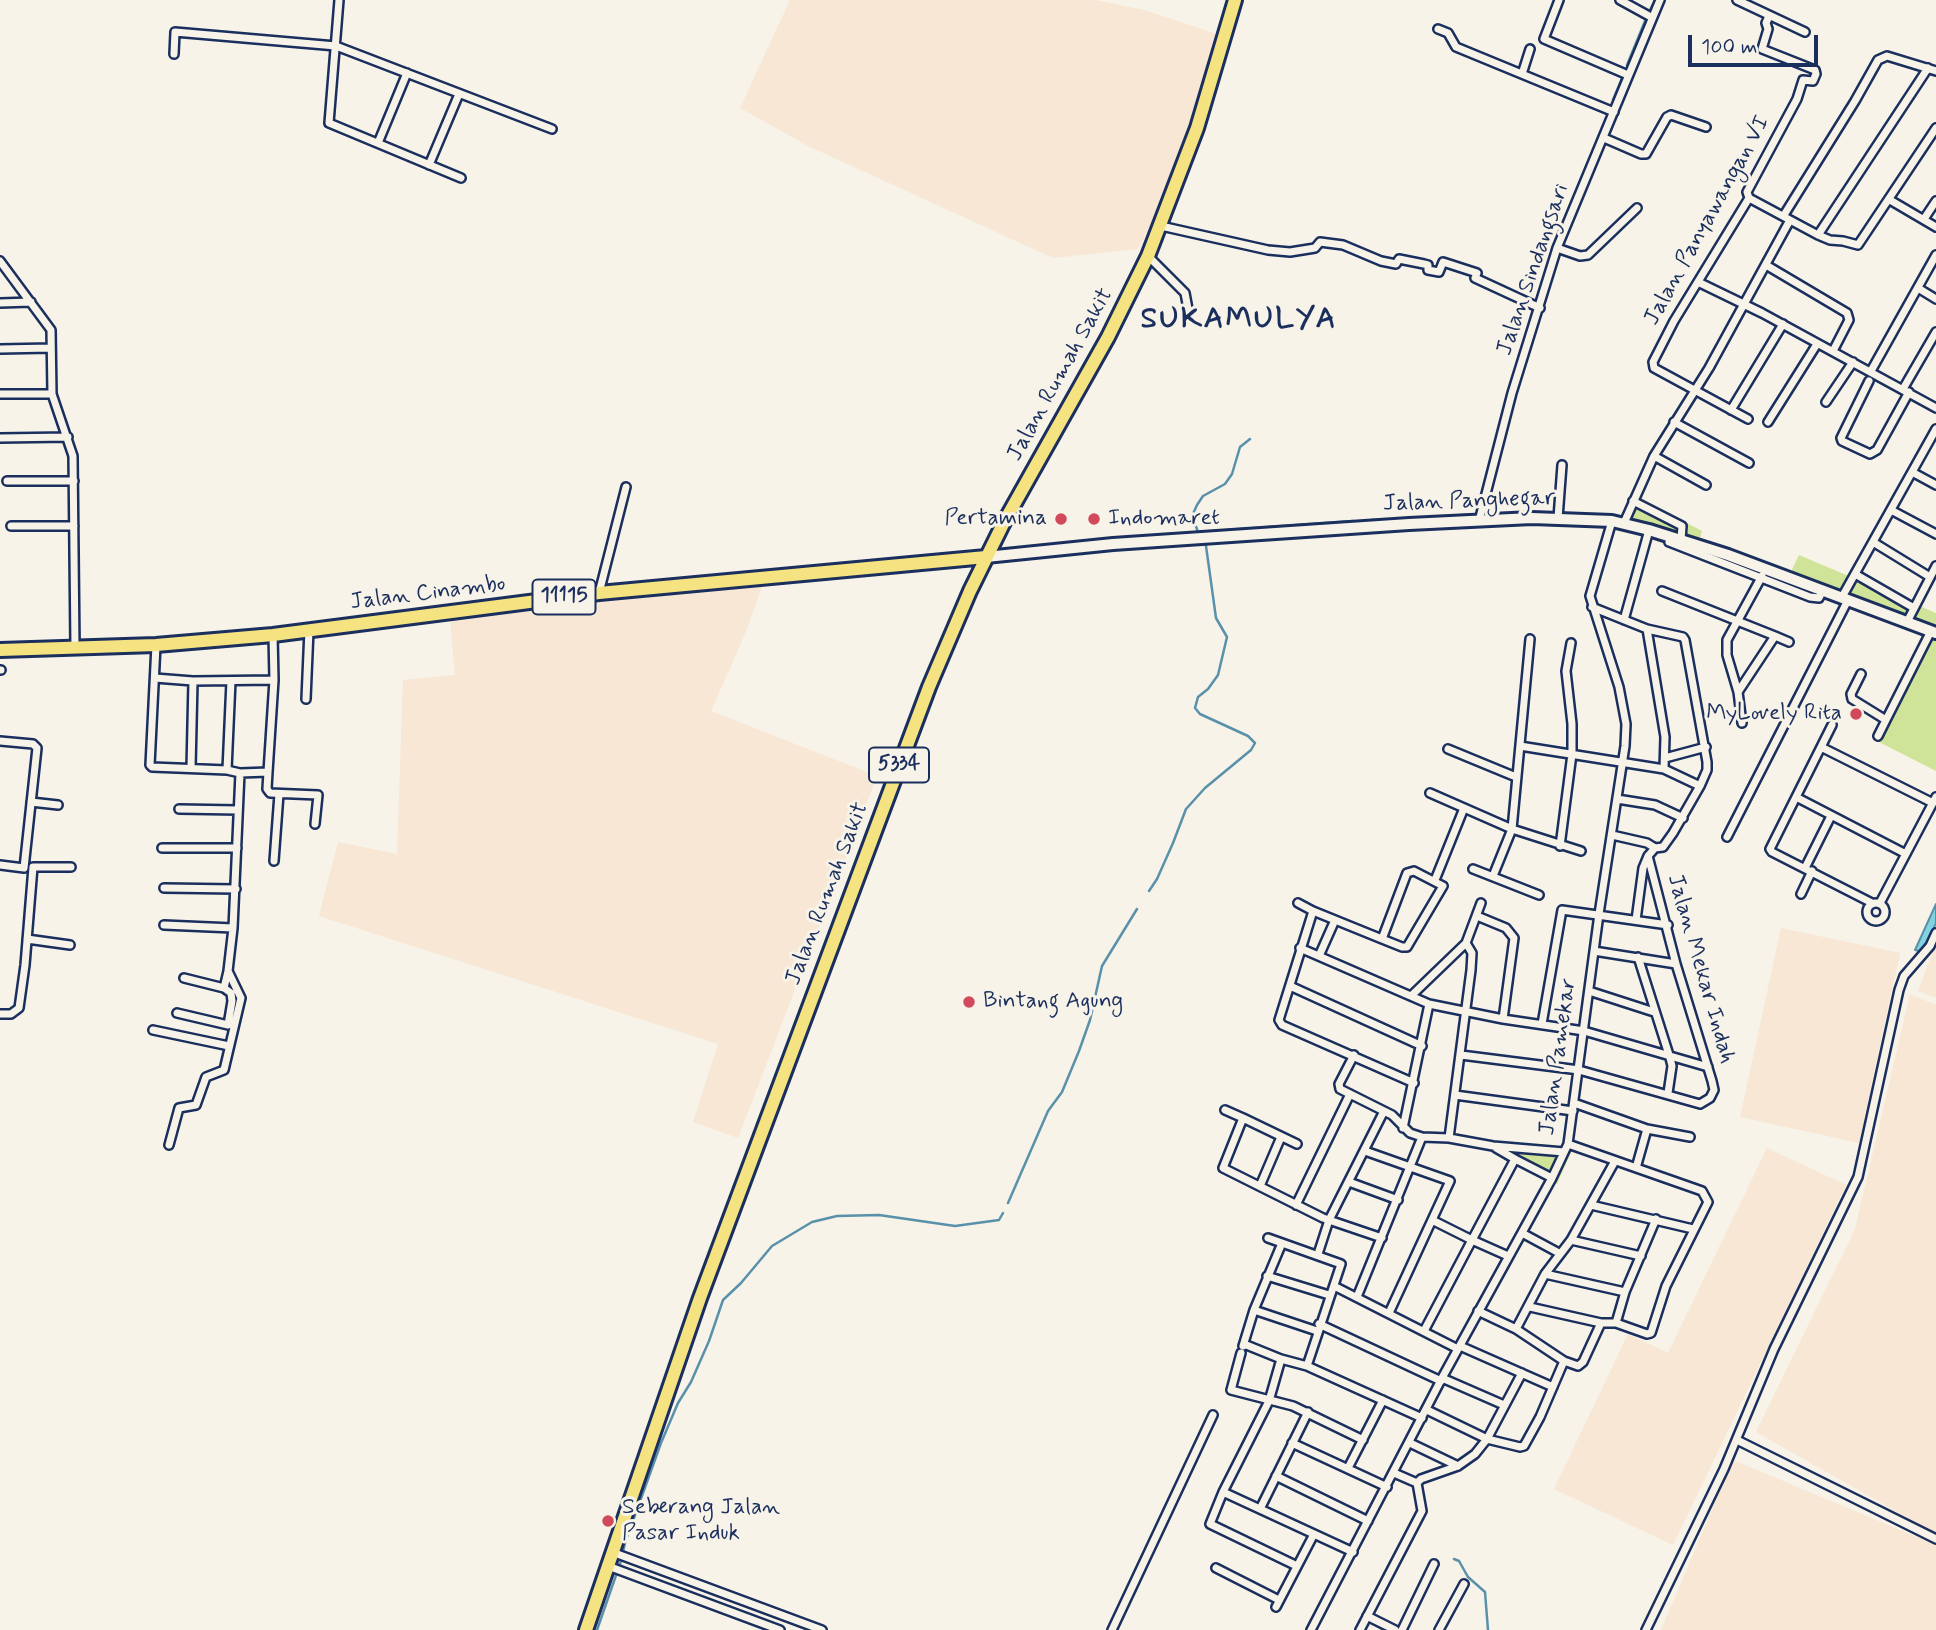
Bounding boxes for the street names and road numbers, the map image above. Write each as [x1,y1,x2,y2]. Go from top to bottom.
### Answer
street label: Jalan Panyawangan VI [1639,111,1777,331]
street label: Jalan Sindangsari [1492,181,1576,359]
street label: Jalan Rumah Sakit [1002,284,1120,466]
street label: Jalan Panghegar [1382,485,1556,519]
street label: Jalan Cinambo [349,571,507,617]
road number: 11115 [532,580,596,614]
road number: 5334 [869,748,929,782]
street label: Jalan Rumah Sakit [780,799,876,989]
street label: Jalan Mekar Indah [1660,871,1740,1067]
street label: Jalan Pamekar [1534,977,1584,1137]

